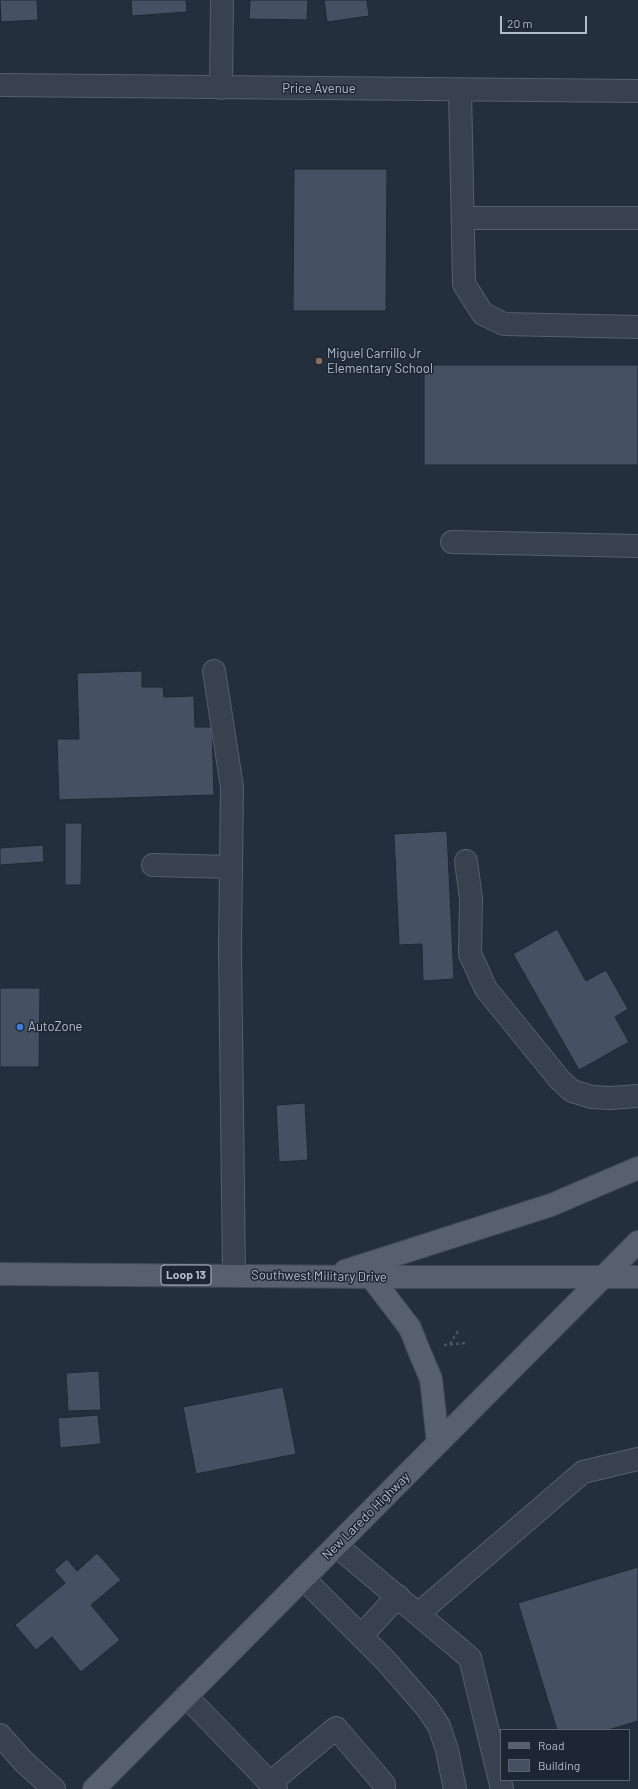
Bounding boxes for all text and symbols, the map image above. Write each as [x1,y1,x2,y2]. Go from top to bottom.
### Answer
scale bar [502,8,589,34]
text: 20 m [507,16,533,30]
street label: Price Avenue [282,81,356,97]
place label: Miguel Carrillo Jr Elementary School [327,346,433,377]
marker: Miguel Carrillo Jr Elementary School [314,356,324,366]
place label: AutoZone [28,1019,83,1035]
marker: AutoZone [15,1022,25,1032]
road number: Loop 13 [161,1265,211,1285]
street label: Southwest Military Drive [251,1267,387,1285]
street label: New Laredo Highway [319,1469,413,1563]
legend [500,1729,630,1781]
text: Road [538,1738,565,1752]
text: Building [538,1758,580,1772]

